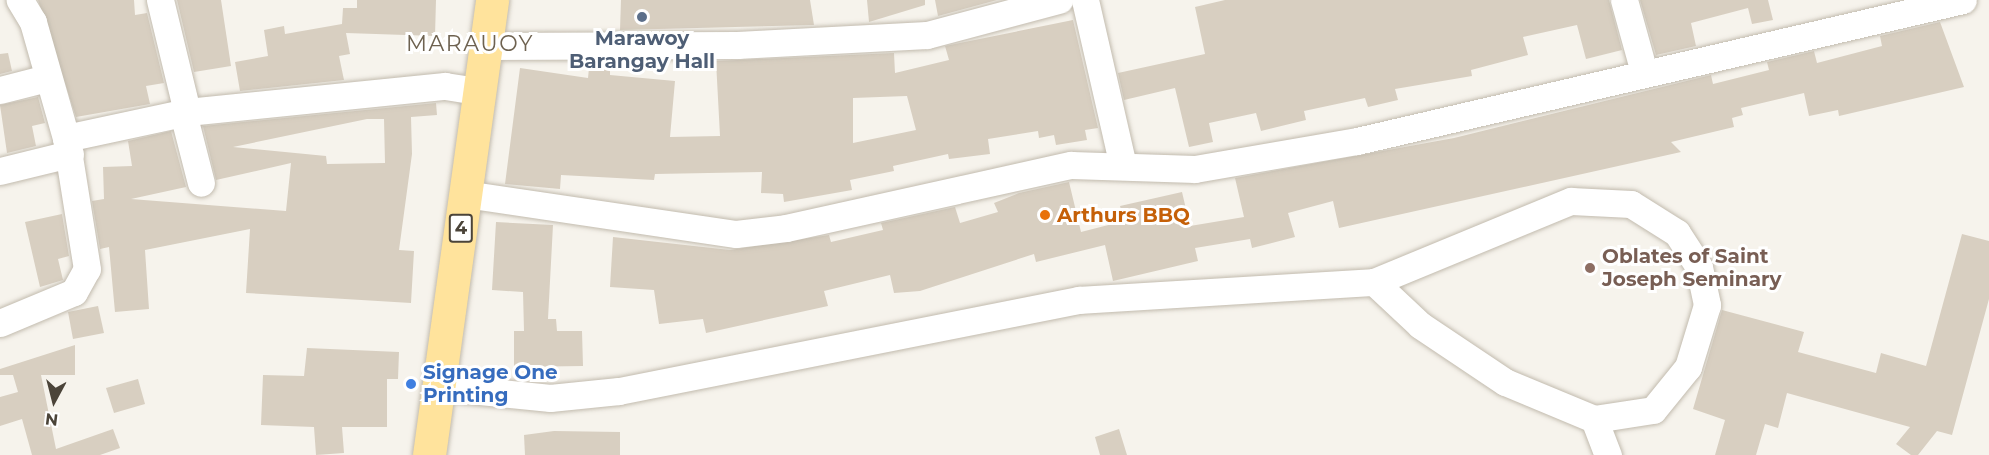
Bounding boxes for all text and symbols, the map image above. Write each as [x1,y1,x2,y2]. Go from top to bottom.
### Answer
marker: Marawoy Barangay Hall [635,10,649,24]
place label: Marawoy Barangay Hall [569,27,715,74]
district label: MARAUOY [406,31,534,57]
place label: Arthurs BBQ [1057,203,1190,227]
marker: Arthurs BBQ [1038,208,1052,222]
road number: 4 [448,213,474,243]
place label: Oblates of Saint Joseph Seminary [1602,244,1782,291]
marker: Oblates of Saint Joseph Seminary [1583,261,1597,275]
place label: Signage One Printing [423,360,558,407]
north arrow [24,371,84,431]
marker: Signage One Printing [404,377,418,391]
text: N [44,409,59,430]

